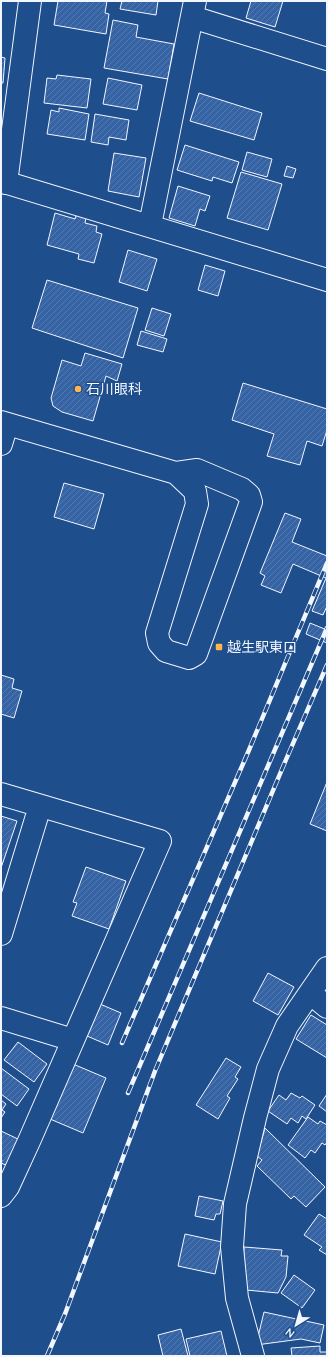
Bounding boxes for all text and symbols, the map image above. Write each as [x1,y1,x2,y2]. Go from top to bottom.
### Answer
place label: 石川眼科 [86,380,142,398]
marker: 石川眼科 [73,384,83,394]
place label: 越生駅東口 [227,638,297,656]
marker: 越生駅東口 [214,642,224,652]
north arrow [276,1305,316,1345]
text: N [283,1325,297,1341]

